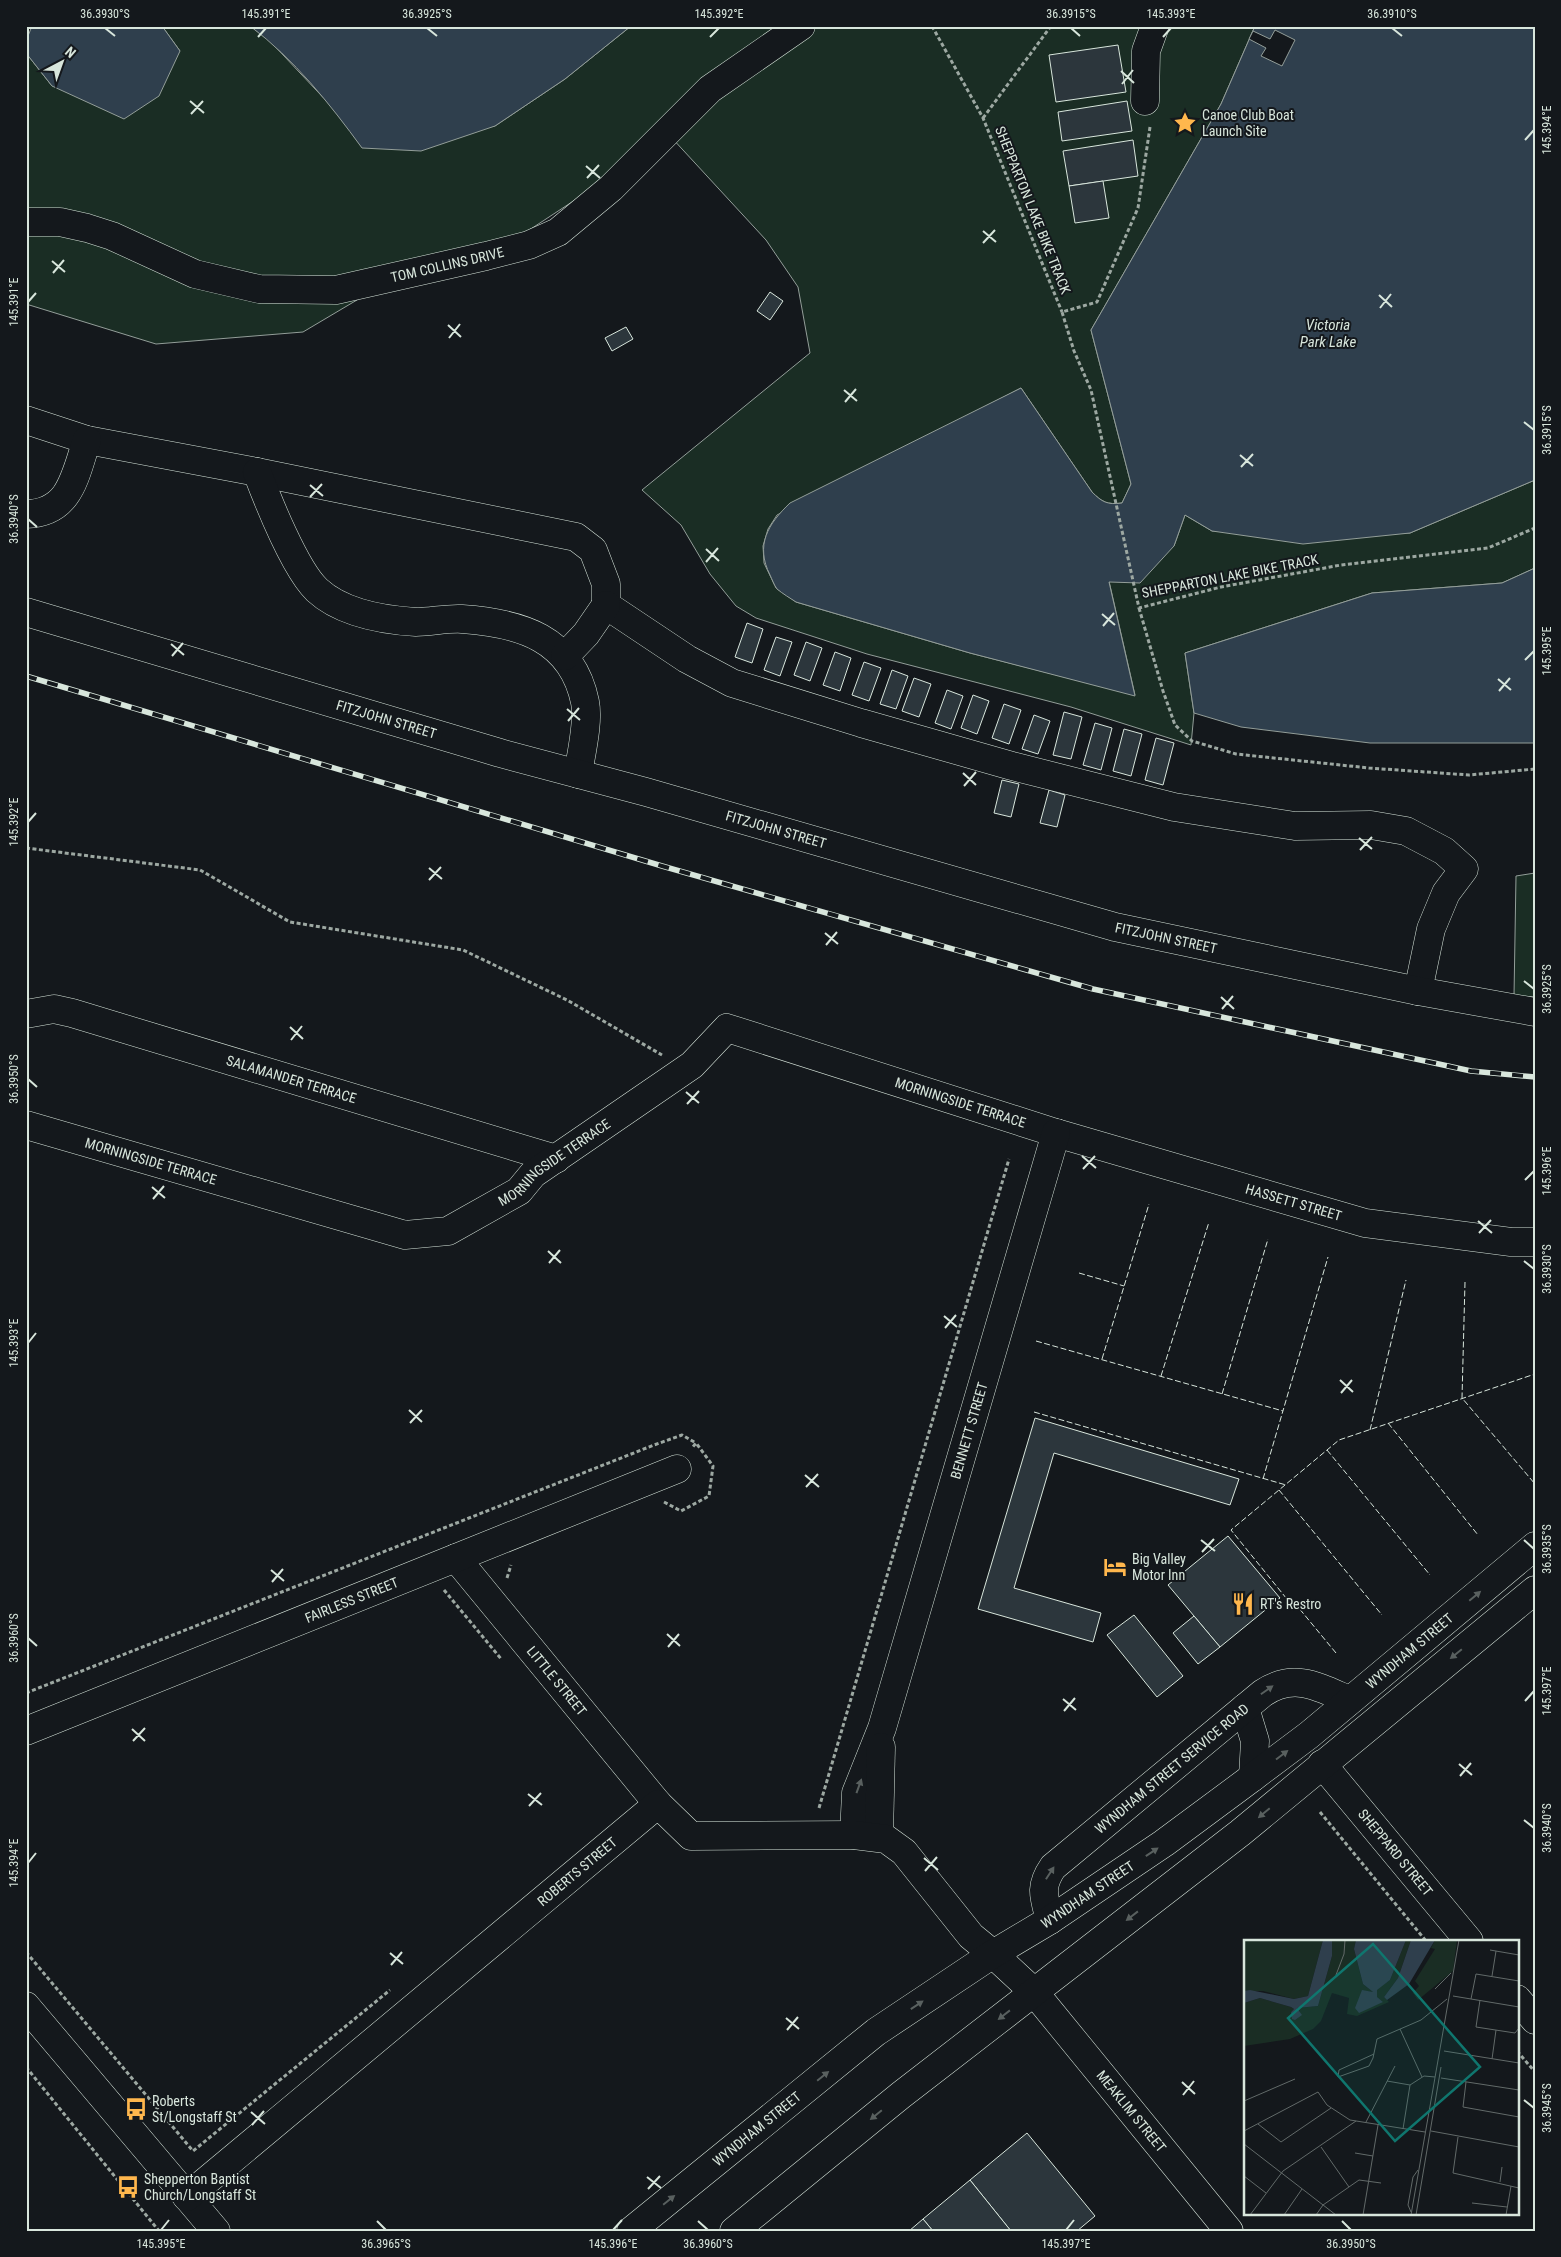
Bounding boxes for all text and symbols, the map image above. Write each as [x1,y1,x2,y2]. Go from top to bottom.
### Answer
text: 36.3930°S [80,7,130,21]
text: 145.391°E [241,7,291,21]
text: 36.3925°S [402,7,452,21]
text: 145.392°E [694,7,744,21]
text: 36.3915°S [1046,7,1096,21]
text: 145.393°E [1146,7,1196,21]
text: 36.3910°S [1367,7,1417,21]
north arrow [38,38,88,88]
text: N [62,43,79,61]
text: 145.394°E [1540,105,1554,155]
place label: Canoe Club Boat Launch Site [1202,107,1294,139]
place icon: Canoe Club Boat Launch Site [1172,110,1198,136]
street label: SHEPPARTON LAKE BIKE TRACK [992,124,1074,297]
street label: TOM COLLINS DRIVE [389,244,505,285]
text: 145.391°E [7,277,21,327]
water label: Victoria Park Lake [1300,316,1356,351]
text: 36.3915°S [1540,405,1554,455]
text: 36.3940°S [7,494,21,544]
street label: SHEPPARTON LAKE BIKE TRACK [1140,551,1320,601]
text: 145.395°E [1540,626,1554,676]
street label: FITZJOHN STREET [334,697,438,742]
text: 145.392°E [7,797,21,847]
street label: FITZJOHN STREET [724,807,828,851]
street label: FITZJOHN STREET [1114,919,1219,956]
text: 36.3925°S [1540,964,1554,1014]
street label: SALAMANDER TERRACE [224,1052,358,1106]
text: 36.3950°S [7,1054,21,1104]
street label: MORNINGSIDE TERRACE [893,1074,1028,1131]
street label: MORNINGSIDE TERRACE [495,1115,613,1209]
street label: MORNINGSIDE TERRACE [83,1135,219,1188]
text: 145.396°E [1540,1146,1554,1196]
street label: HASSETT STREET [1244,1181,1344,1224]
text: 36.3930°S [1540,1244,1554,1294]
text: 145.393°E [7,1318,21,1368]
street label: BENNETT STREET [947,1380,991,1481]
text: 36.3935°S [1540,1524,1554,1574]
place label: Big Valley Motor Inn [1132,1551,1186,1583]
hotel icon: Big Valley Motor Inn [1102,1554,1128,1580]
street label: FAIRLESS STREET [303,1574,401,1626]
one-way arrow [1468,1590,1481,1601]
restaurant icon: RT's Restro [1230,1591,1256,1617]
place label: RT's Restro [1260,1596,1321,1612]
street label: WYNDHAM STREET [1363,1610,1456,1692]
text: 36.3960°S [7,1613,21,1663]
street label: LITTLE STREET [524,1643,590,1719]
one-way arrow [1450,1648,1463,1659]
text: 145.397°E [1540,1666,1554,1716]
one-way arrow [1260,1685,1274,1695]
street label: WYNDHAM STREET SERVICE ROAD [1092,1700,1252,1837]
one-way arrow [1275,1749,1288,1760]
one-way arrow [856,1779,863,1794]
text: 36.3940°S [1540,1803,1554,1853]
street label: SHEPPARD STREET [1355,1806,1436,1899]
one-way arrow [1258,1807,1270,1818]
street label: ROBERTS STREET [534,1834,620,1909]
text: 145.394°E [7,1838,21,1888]
one-way arrow [1145,1847,1159,1857]
street label: WYNDHAM STREET [1038,1858,1137,1931]
one-way arrow [1045,1867,1054,1880]
one-way arrow [1126,1911,1139,1922]
inset map [1244,1940,1518,2214]
one-way arrow [910,2001,924,2010]
one-way arrow [998,2010,1011,2021]
street label: MEAKLIM STREET [1093,2067,1169,2155]
one-way arrow [816,2070,828,2082]
text: 36.3945°S [1540,2083,1554,2133]
street label: WYNDHAM STREET [709,2088,804,2169]
place label: Roberts St/Longstaff St [152,2093,237,2125]
bus stop icon: Roberts St/Longstaff St [123,2096,149,2122]
one-way arrow [869,2110,882,2121]
place label: Shepperton Baptist Church/Longstaff St [144,2171,256,2203]
bus stop icon: Shepperton Baptist Church/Longstaff St [115,2174,141,2200]
one-way arrow [662,2195,675,2206]
text: 145.395°E [136,2237,186,2251]
text: 36.3965°S [361,2237,411,2251]
text: 145.396°E [588,2237,638,2251]
text: 36.3960°S [683,2237,733,2251]
text: 145.397°E [1041,2237,1091,2251]
text: 36.3950°S [1326,2237,1376,2251]

